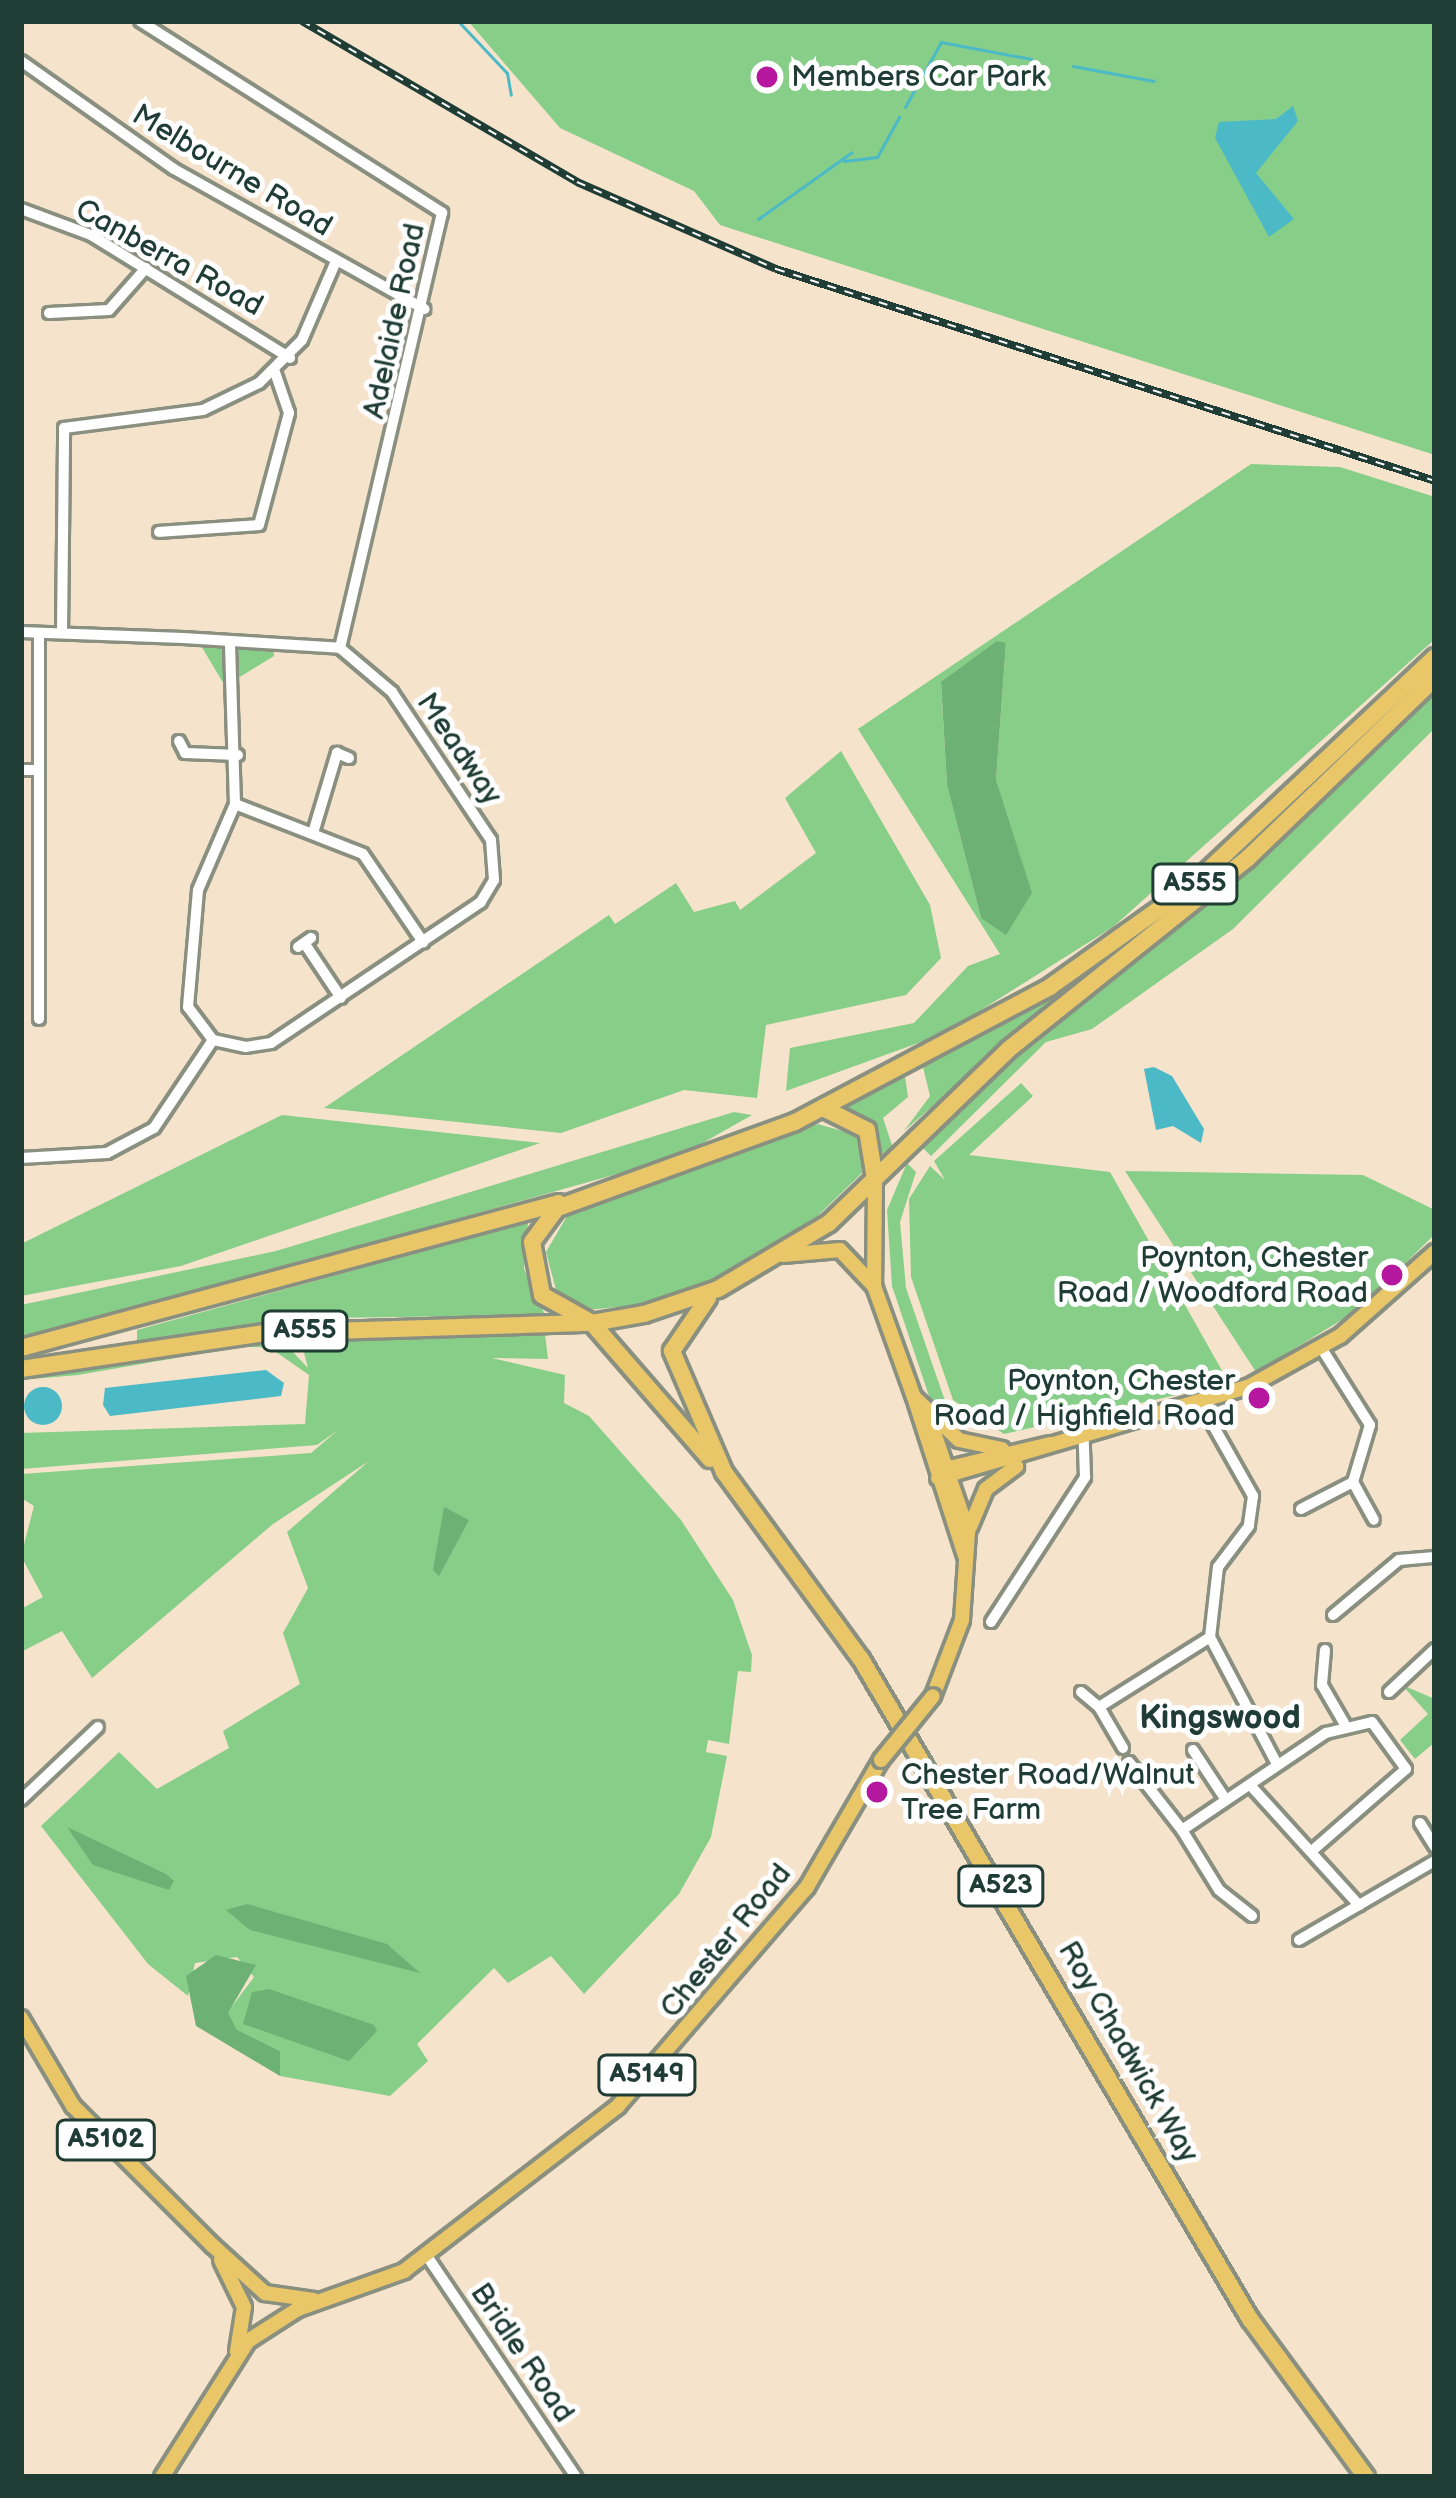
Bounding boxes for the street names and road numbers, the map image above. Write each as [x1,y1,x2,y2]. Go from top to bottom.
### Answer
street label: Melbourne Road [125,97,339,245]
street label: Canberra Road [69,192,269,324]
street label: Adelaide Road [357,220,433,422]
street label: Meadway [409,686,509,812]
road number: A555 [1150,863,1240,905]
road number: A555 [260,1310,350,1352]
street label: Chester Road [653,1857,799,2025]
road number: A523 [956,1865,1046,1907]
street label: Roy Chadwick Way [1049,1934,1207,2170]
road number: A5149 [596,2054,698,2096]
road number: A5102 [55,2119,157,2161]
street label: Bridle Road [462,2276,582,2430]

